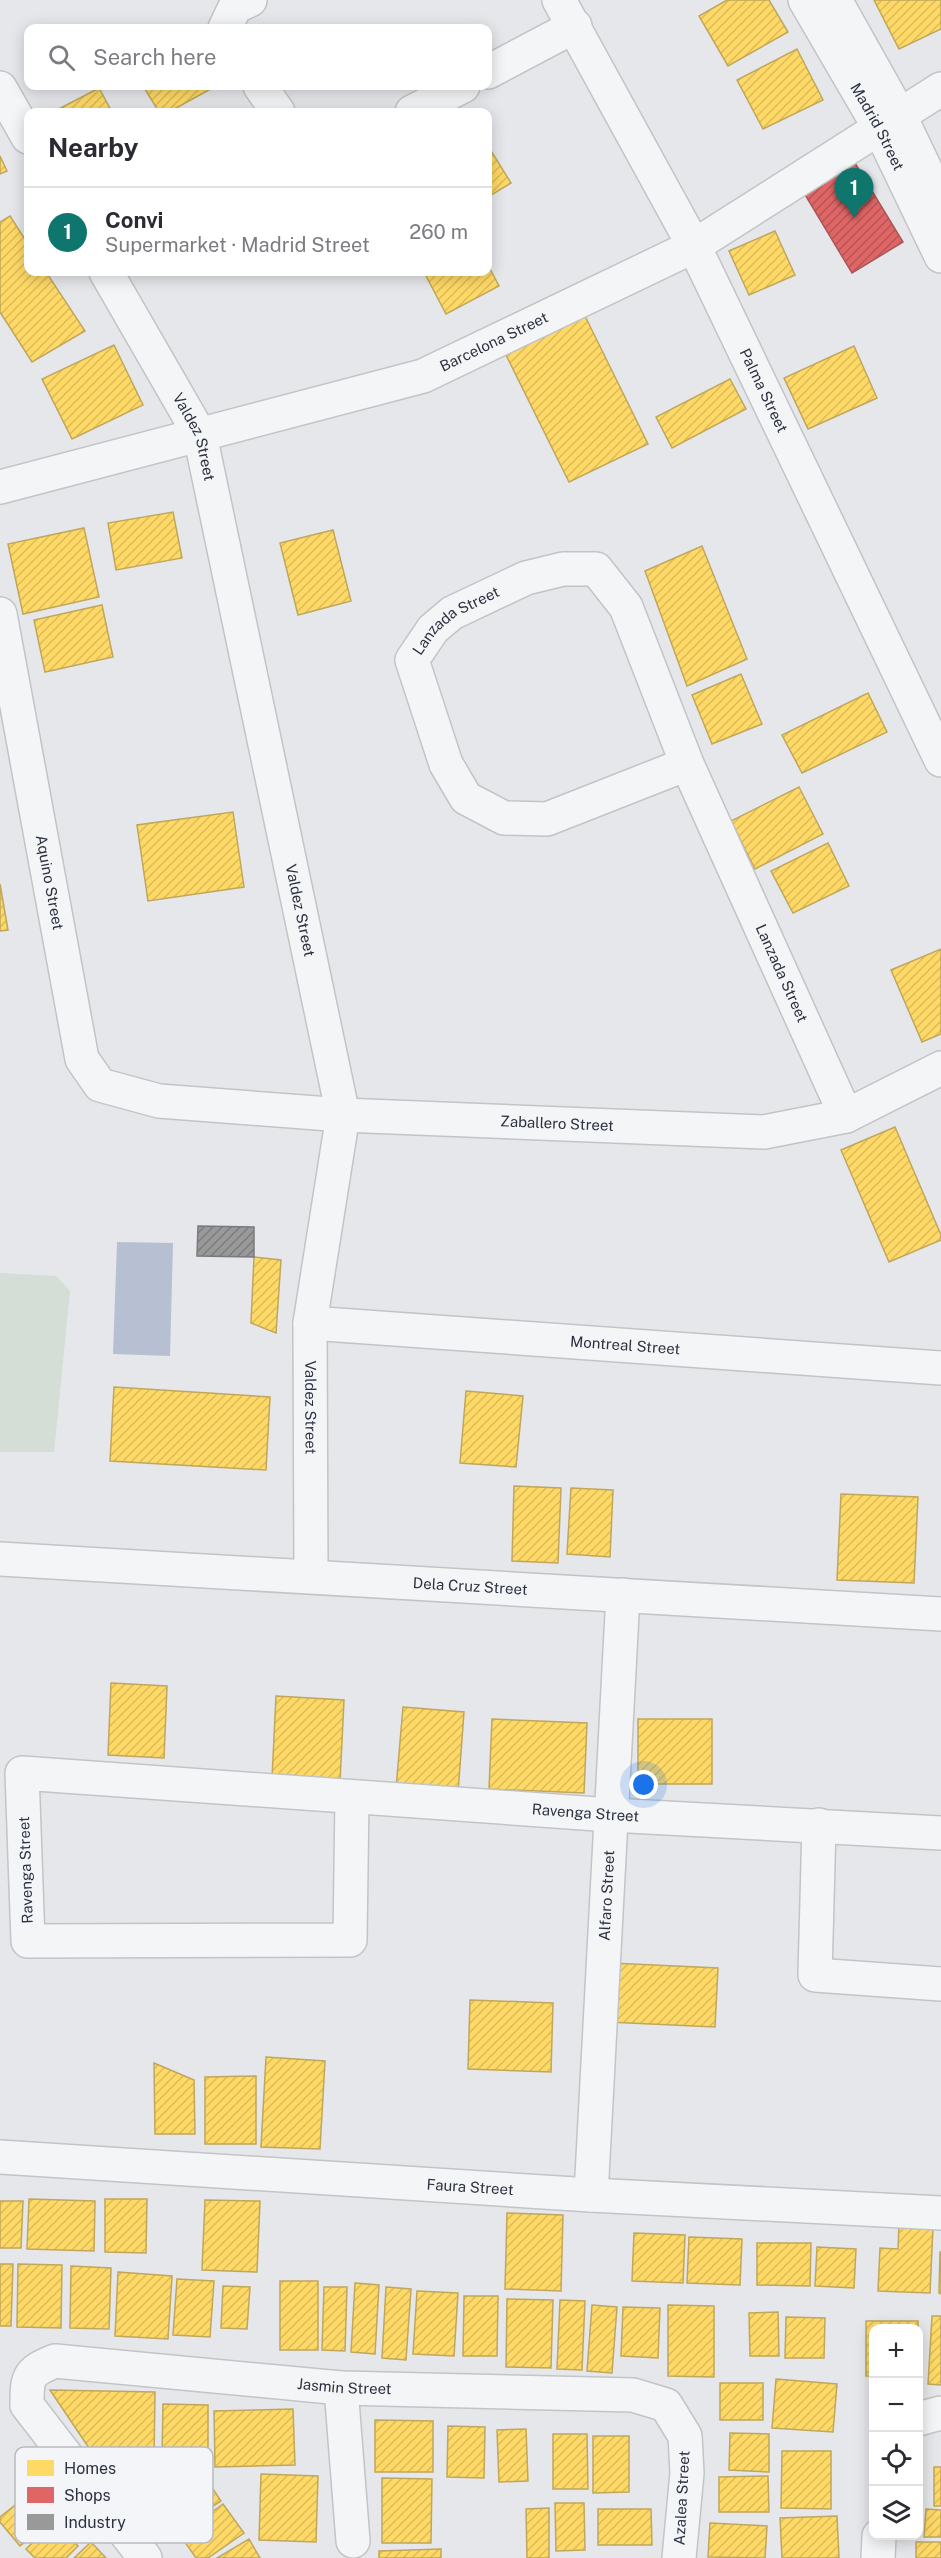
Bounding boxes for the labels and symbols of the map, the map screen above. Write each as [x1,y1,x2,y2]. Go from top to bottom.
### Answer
street label: Madrid Street [847,80,908,173]
pin: 1 [834,168,874,218]
street label: Barcelona Street [437,308,551,375]
street label: Palma Street [737,346,791,435]
street label: Valdez Street [170,390,218,483]
street label: Lanzada Street [409,583,502,658]
street label: Aquino Street [33,833,67,932]
street label: Valdez Street [282,863,318,958]
street label: Lanzada Street [753,921,812,1025]
street label: Zaballero Street [500,1112,614,1134]
street label: Montreal Street [570,1333,681,1357]
street label: Valdez Street [302,1360,320,1455]
street label: Dela Cruz Street [412,1574,528,1598]
your location [629,1770,658,1799]
street label: Ravenga Street [531,1800,640,1825]
street label: Ravenga Street [15,1816,36,1924]
street label: Alfaro Street [596,1849,617,1941]
street label: Faura Street [426,2175,514,2198]
street label: Jasmin Street [296,2375,392,2397]
legend [15,2447,213,2543]
street label: Azalea Street [671,2450,692,2546]
text: Homes [64,2459,116,2478]
text: Shops [64,2486,111,2505]
text: Industry [64,2513,126,2532]

